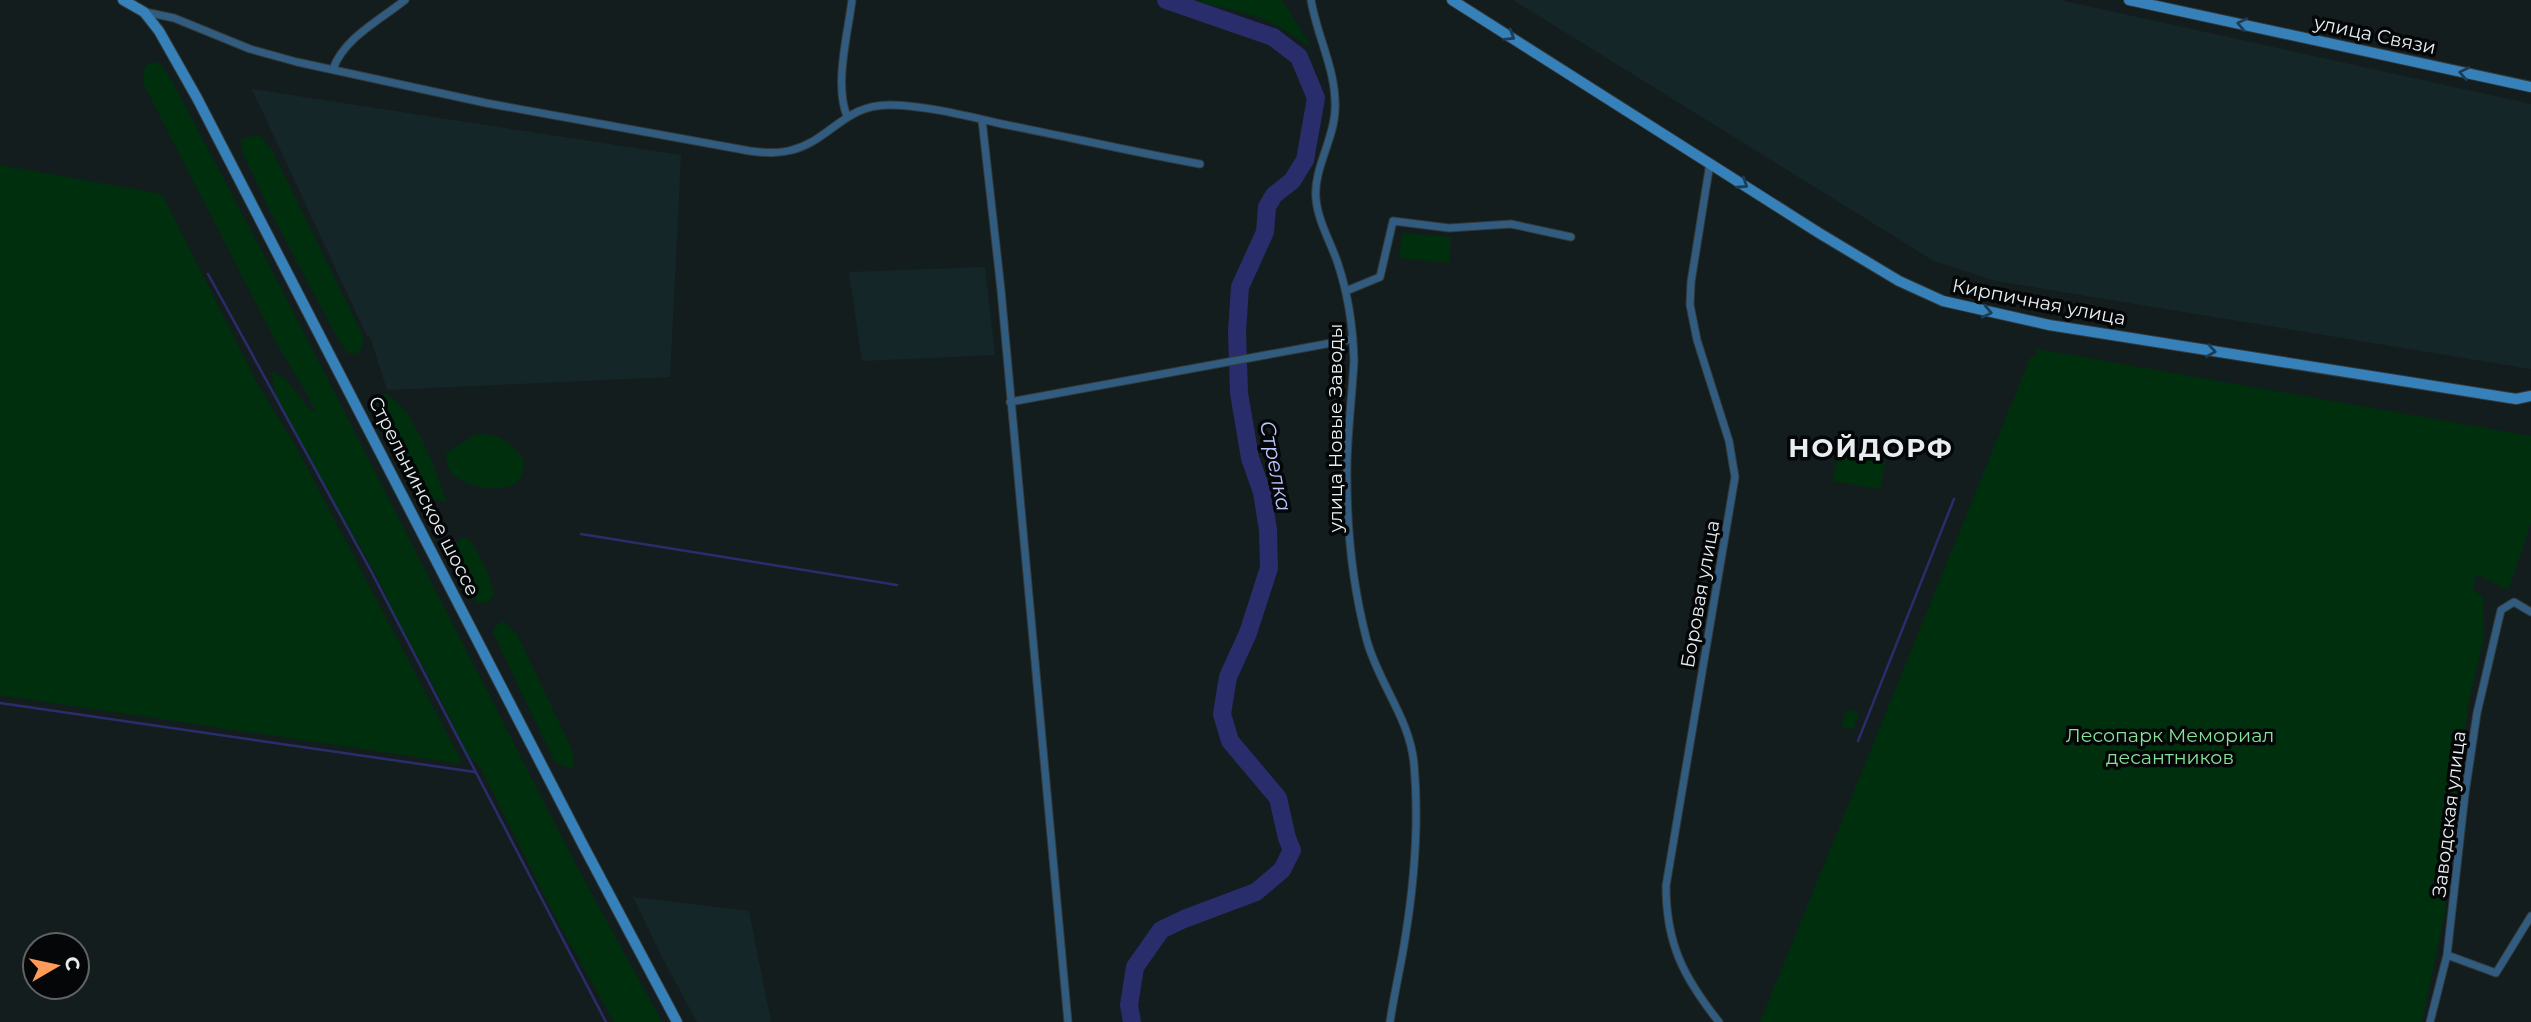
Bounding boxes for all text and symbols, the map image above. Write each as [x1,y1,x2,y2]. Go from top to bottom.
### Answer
street label: улица Связи [2311,11,2438,59]
one-way arrow [2236,18,2248,33]
one-way arrow [1502,28,1515,41]
one-way arrow [2458,66,2470,81]
one-way arrow [1736,176,1749,189]
street label: Кирпичная улица [1950,274,2128,330]
one-way arrow [1981,303,1993,318]
street label: улица Новые Заводы [1324,324,1347,533]
one-way arrow [2205,343,2217,358]
street label: Стрельнинское шоссе [364,392,484,600]
water label: Стрелка [1255,418,1297,514]
district label: НОЙДОРФ [1788,432,1954,464]
street label: Боровая улица [1676,518,1724,670]
park label: Лесопарк Мемориал десантников [2066,724,2274,769]
street label: Заводская улица [2427,730,2471,898]
north arrow [21,931,91,1001]
text: С [60,955,85,972]

